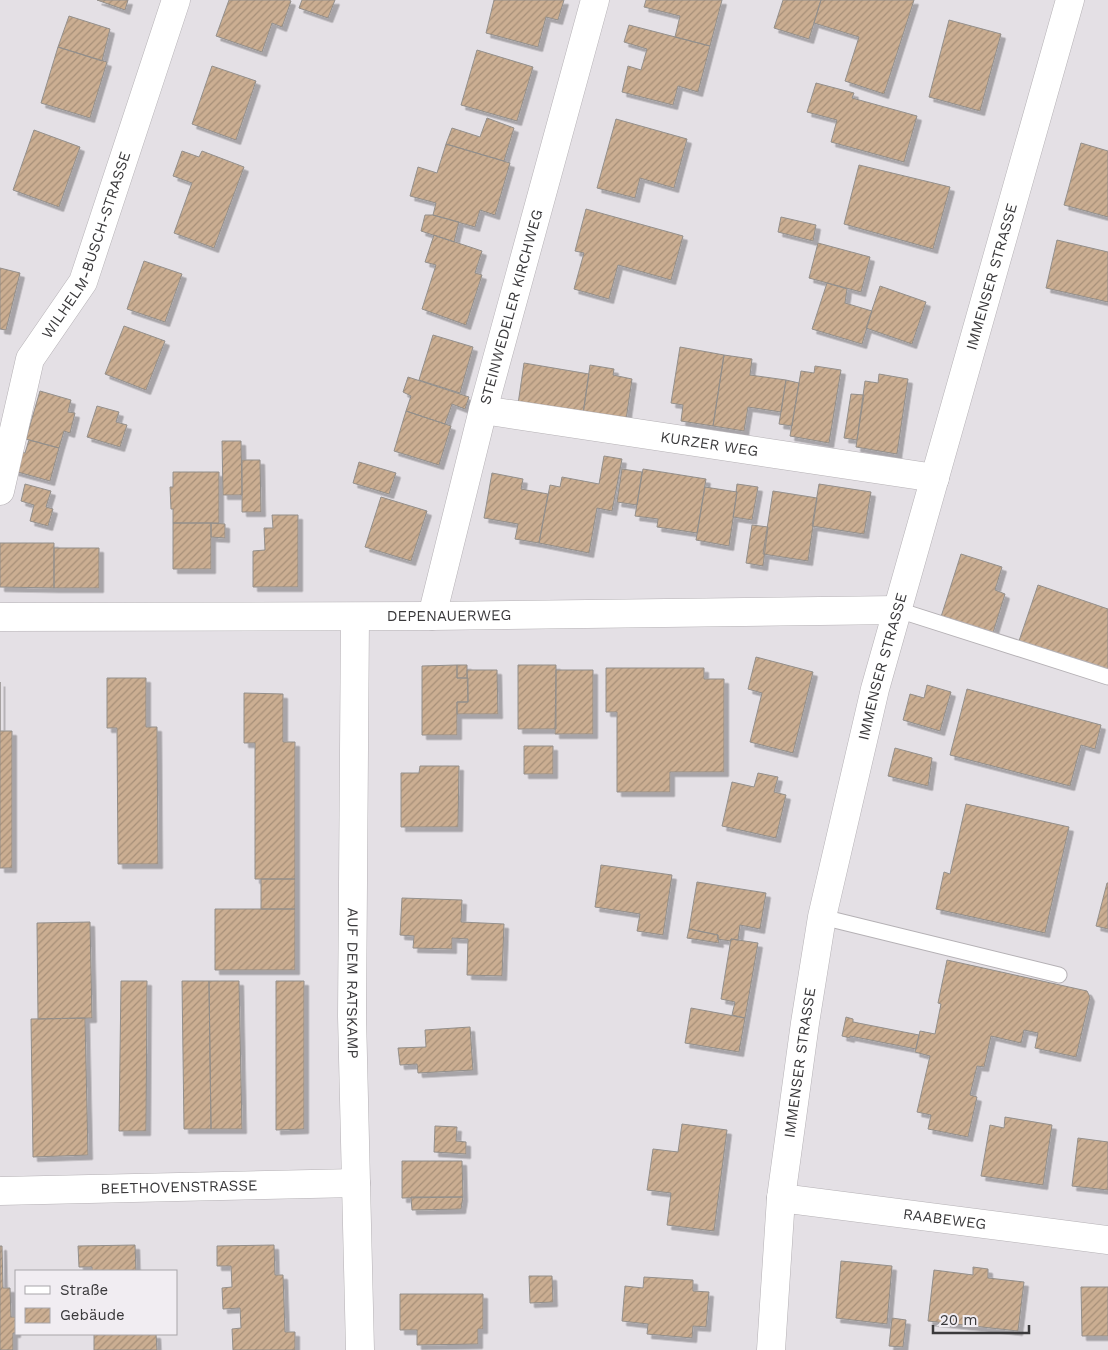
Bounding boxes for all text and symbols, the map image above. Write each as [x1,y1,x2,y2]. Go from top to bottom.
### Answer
street label: WILHELM-BUSCH-STRASSE [38,149,134,342]
street label: IMMENSER STRASSE [962,201,1021,352]
street label: STEINWEDELER KIRCHWEG [476,207,546,407]
street label: KURZER WEG [659,428,760,460]
street label: IMMENSER STRASSE [854,591,911,742]
street label: DEPENAUERWEG [387,606,511,625]
street label: AUF DEM RATSKAMP [343,907,362,1059]
street label: IMMENSER STRASSE [780,986,820,1139]
street label: BEETHOVENSTRASSE [100,1176,258,1198]
street label: RAABEWEG [902,1205,987,1233]
legend [15,1270,178,1335]
text: Straße [60,1281,108,1299]
scale bar [933,1302,1029,1334]
text: Gebäude [60,1306,125,1324]
text: 20 m [940,1311,978,1329]

